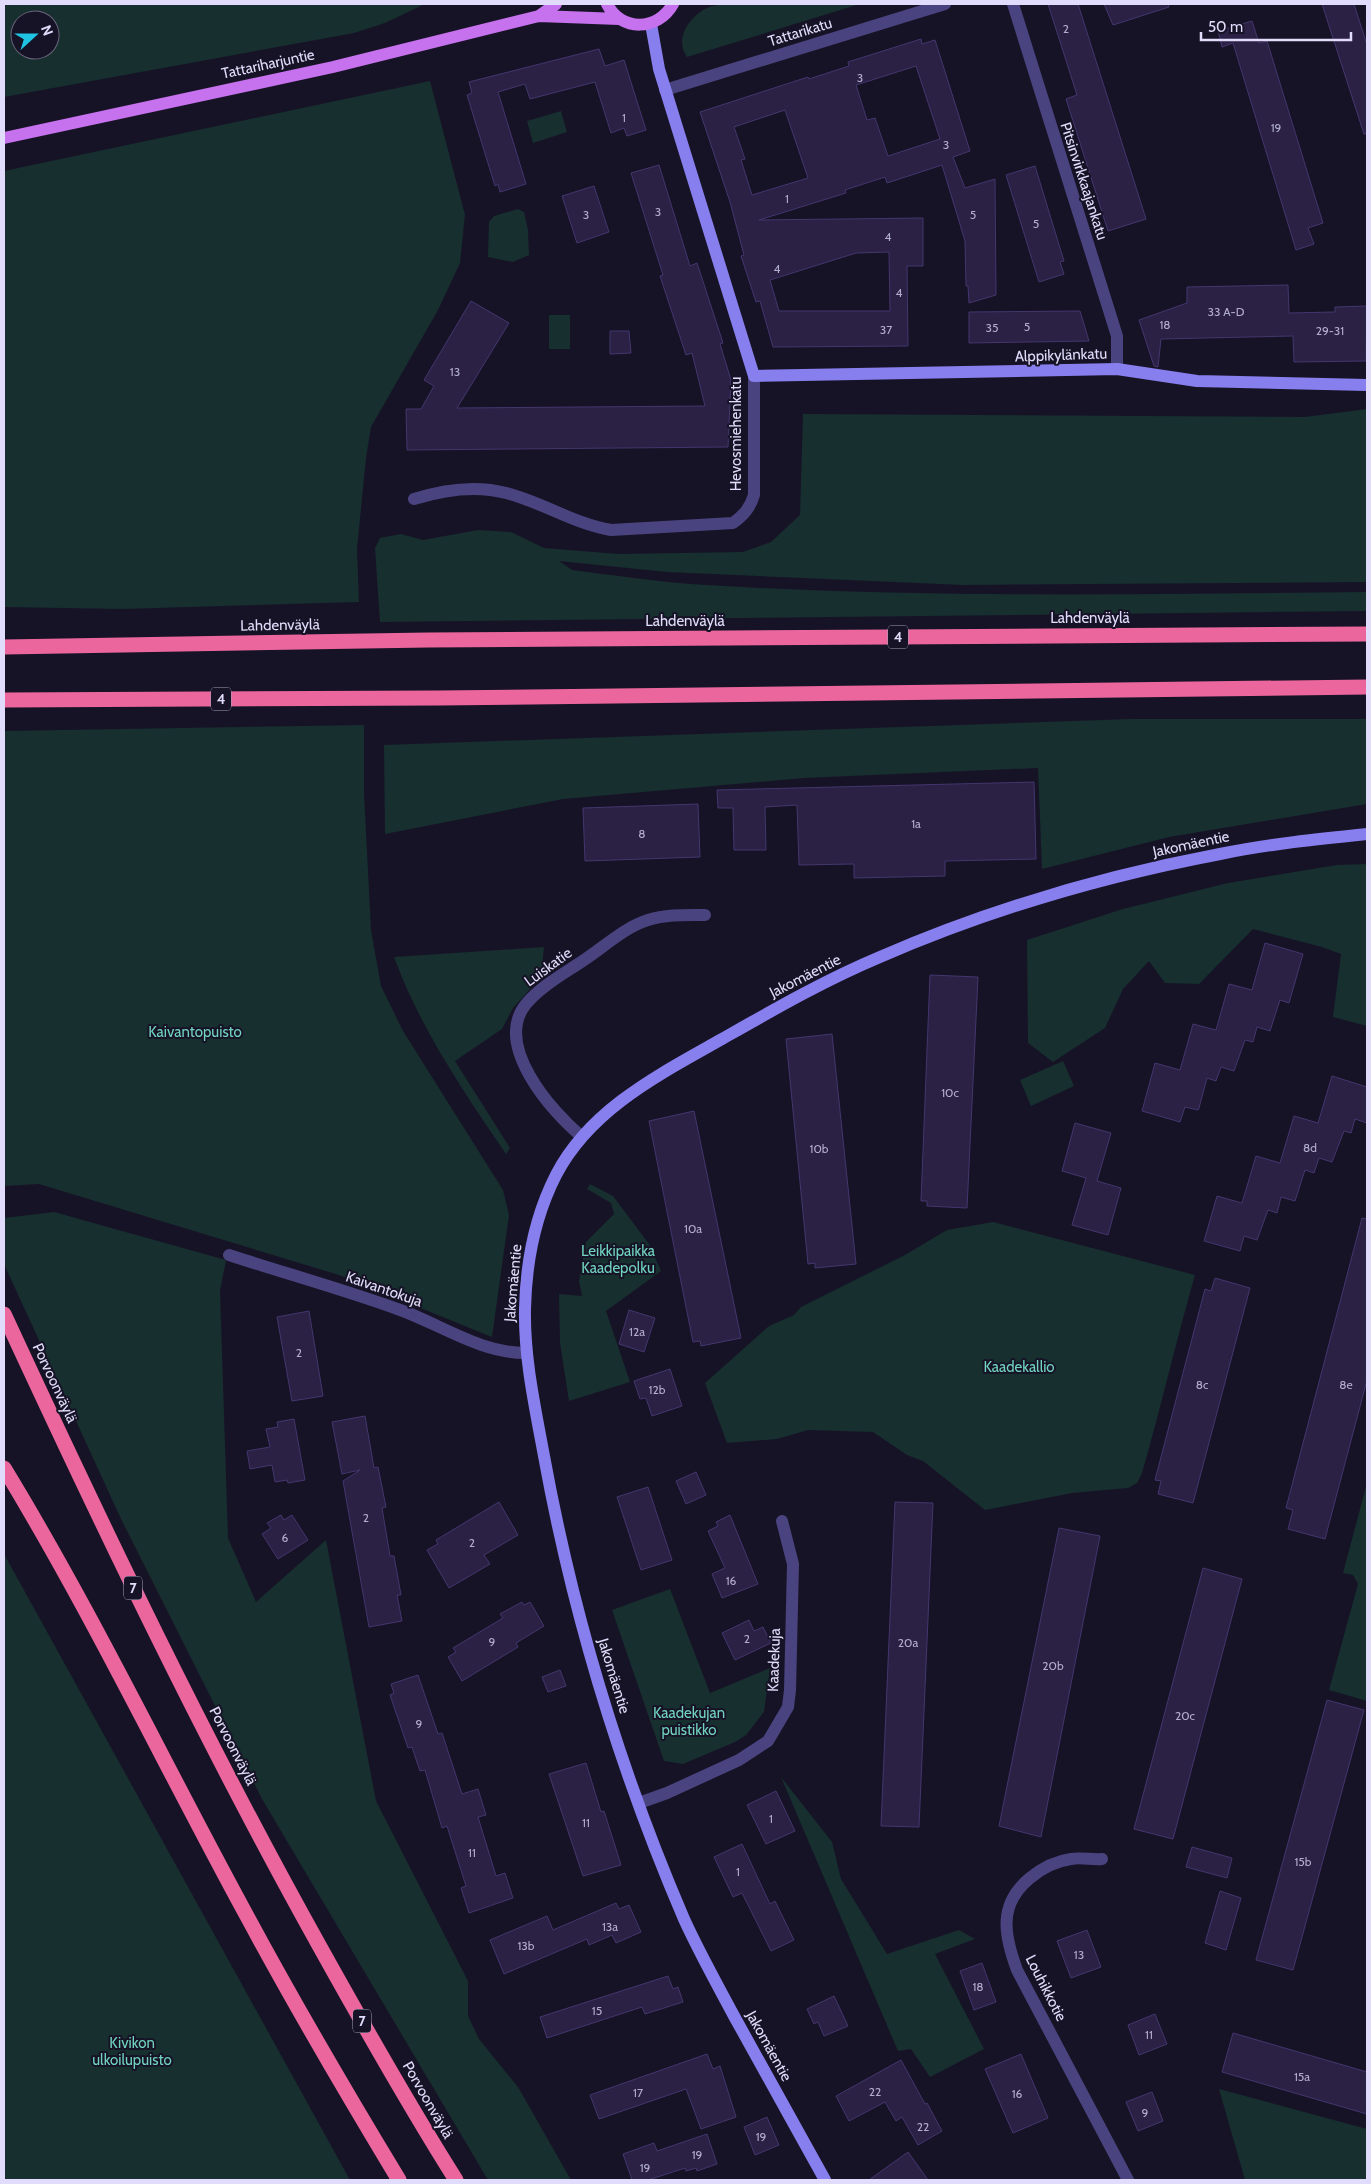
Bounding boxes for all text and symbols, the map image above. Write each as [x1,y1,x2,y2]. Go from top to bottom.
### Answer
north arrow [10,10,60,60]
scale bar [1201,10,1351,42]
street label: Tattarikatu [766,14,834,50]
text: 50 m [1208,18,1243,36]
house number: 2 [1063,21,1069,36]
text: N [37,22,57,38]
street label: Tattariharjuntie [220,45,316,83]
house number: 3 [857,70,863,85]
house number: 1 [622,110,626,125]
street label: Pitsinvirkkaajankatu [1056,120,1112,242]
house number: 19 [1271,120,1282,135]
house number: 3 [943,137,949,152]
house number: 1 [785,191,789,206]
house number: 3 [655,204,661,219]
house number: 3 [583,207,589,222]
house number: 5 [970,207,976,222]
house number: 5 [1033,216,1039,231]
house number: 4 [885,229,892,244]
house number: 4 [774,261,781,276]
house number: 4 [896,285,903,300]
house number: 33 A-D [1208,304,1245,319]
house number: 18 [1159,317,1171,332]
house number: 5 [1024,319,1030,334]
house number: 35 [986,320,998,335]
house number: 37 [880,322,892,337]
house number: 29-31 [1316,323,1344,338]
street label: Alppikylänkatu [1014,344,1108,366]
house number: 13 [450,364,460,379]
street label: Hevosmiehenkatu [727,377,745,491]
street label: Lahdenväylä [1050,609,1131,627]
street label: Lahdenväylä [645,612,726,630]
street label: Lahdenväylä [240,615,321,635]
road number: 4 [888,626,908,649]
road number: 4 [211,688,231,711]
house number: 1a [911,816,921,831]
house number: 8 [638,826,646,841]
street label: Jakomäentie [1150,827,1231,861]
street label: Luiskatie [521,944,575,990]
street label: Jakomäentie [765,950,844,1002]
park label: Kaivantopuisto [148,1023,242,1041]
house number: 10c [941,1085,959,1100]
house number: 8d [1303,1140,1317,1155]
house number: 10b [810,1141,829,1156]
house number: 10a [684,1221,702,1236]
park label: Leikkipaikka Kaadepolku [581,1242,656,1277]
street label: Jakomäentie [501,1243,525,1323]
street label: Kaivantokuja [343,1267,425,1311]
house number: 12a [629,1324,645,1339]
street label: Porvoonväylä [29,1340,82,1426]
house number: 2 [296,1345,302,1360]
park label: Kaadekallio [983,1358,1055,1376]
house number: 8c [1196,1377,1209,1392]
house number: 8e [1339,1377,1353,1392]
house number: 12b [649,1382,666,1397]
house number: 2 [363,1510,369,1525]
house number: 6 [282,1530,289,1545]
house number: 2 [469,1535,475,1550]
house number: 16 [726,1573,737,1588]
road number: 7 [124,1576,142,1600]
street label: Kaadekuja [764,1627,784,1692]
house number: 2 [744,1631,750,1646]
house number: 9 [489,1634,496,1649]
street label: Jakomäentie [594,1635,634,1716]
house number: 20a [898,1635,918,1650]
house number: 20b [1042,1658,1064,1673]
street label: Porvoonväylä [205,1704,261,1789]
park label: Kaadekujan puistikko [653,1704,725,1739]
house number: 20c [1175,1708,1196,1723]
house number: 9 [416,1716,423,1731]
house number: 1 [769,1811,773,1826]
house number: 11 [582,1815,590,1830]
house number: 11 [468,1845,476,1860]
house number: 15b [1294,1854,1312,1869]
house number: 1 [736,1864,740,1879]
house number: 13a [602,1919,618,1934]
house number: 13b [517,1938,535,1953]
house number: 13 [1074,1947,1084,1962]
street label: Louhikkotie [1022,1952,1070,2024]
house number: 18 [972,1979,984,1994]
house number: 15 [592,2003,602,2018]
street label: Jakomäentie [742,2007,796,2085]
road number: 7 [353,2010,371,2032]
house number: 11 [1145,2027,1153,2042]
park label: Kivikon ulkoilupuisto [92,2034,172,2069]
street label: Porvoonväylä [399,2058,458,2142]
house number: 15a [1294,2069,1310,2084]
house number: 22 [869,2084,881,2099]
house number: 17 [633,2085,643,2100]
house number: 16 [1012,2086,1023,2101]
house number: 9 [1142,2105,1149,2120]
house number: 22 [917,2119,929,2134]
house number: 19 [756,2129,767,2144]
house number: 19 [692,2147,703,2162]
house number: 19 [640,2160,651,2175]

